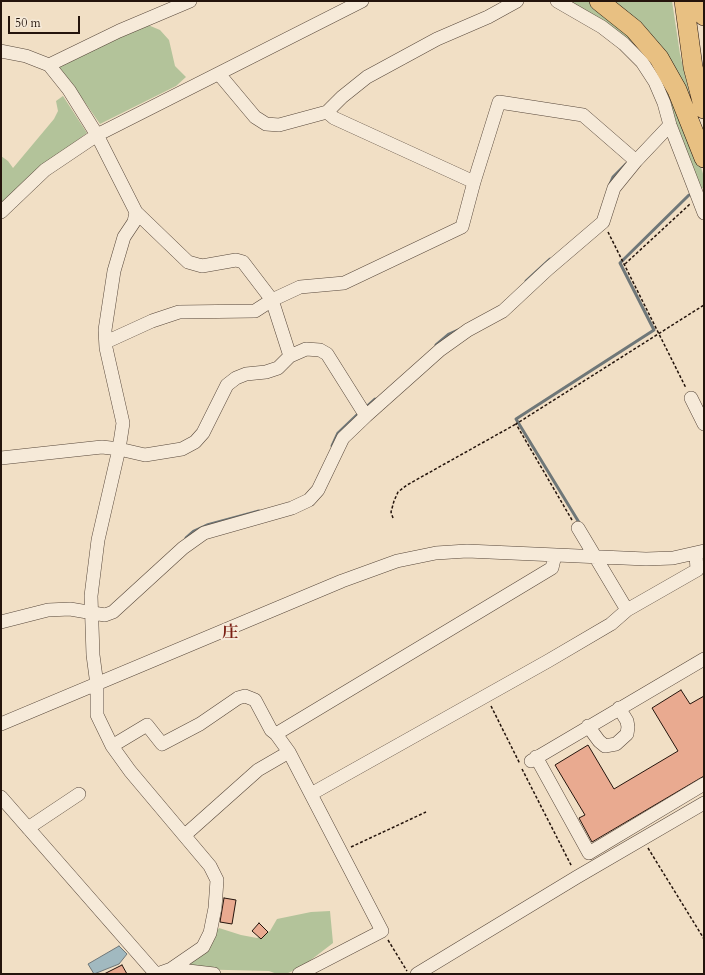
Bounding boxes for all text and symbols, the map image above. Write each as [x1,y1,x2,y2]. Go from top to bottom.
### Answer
scale bar [10,8,82,34]
text: 50 m [15,15,41,31]
district label: 庄 [222,623,238,643]

